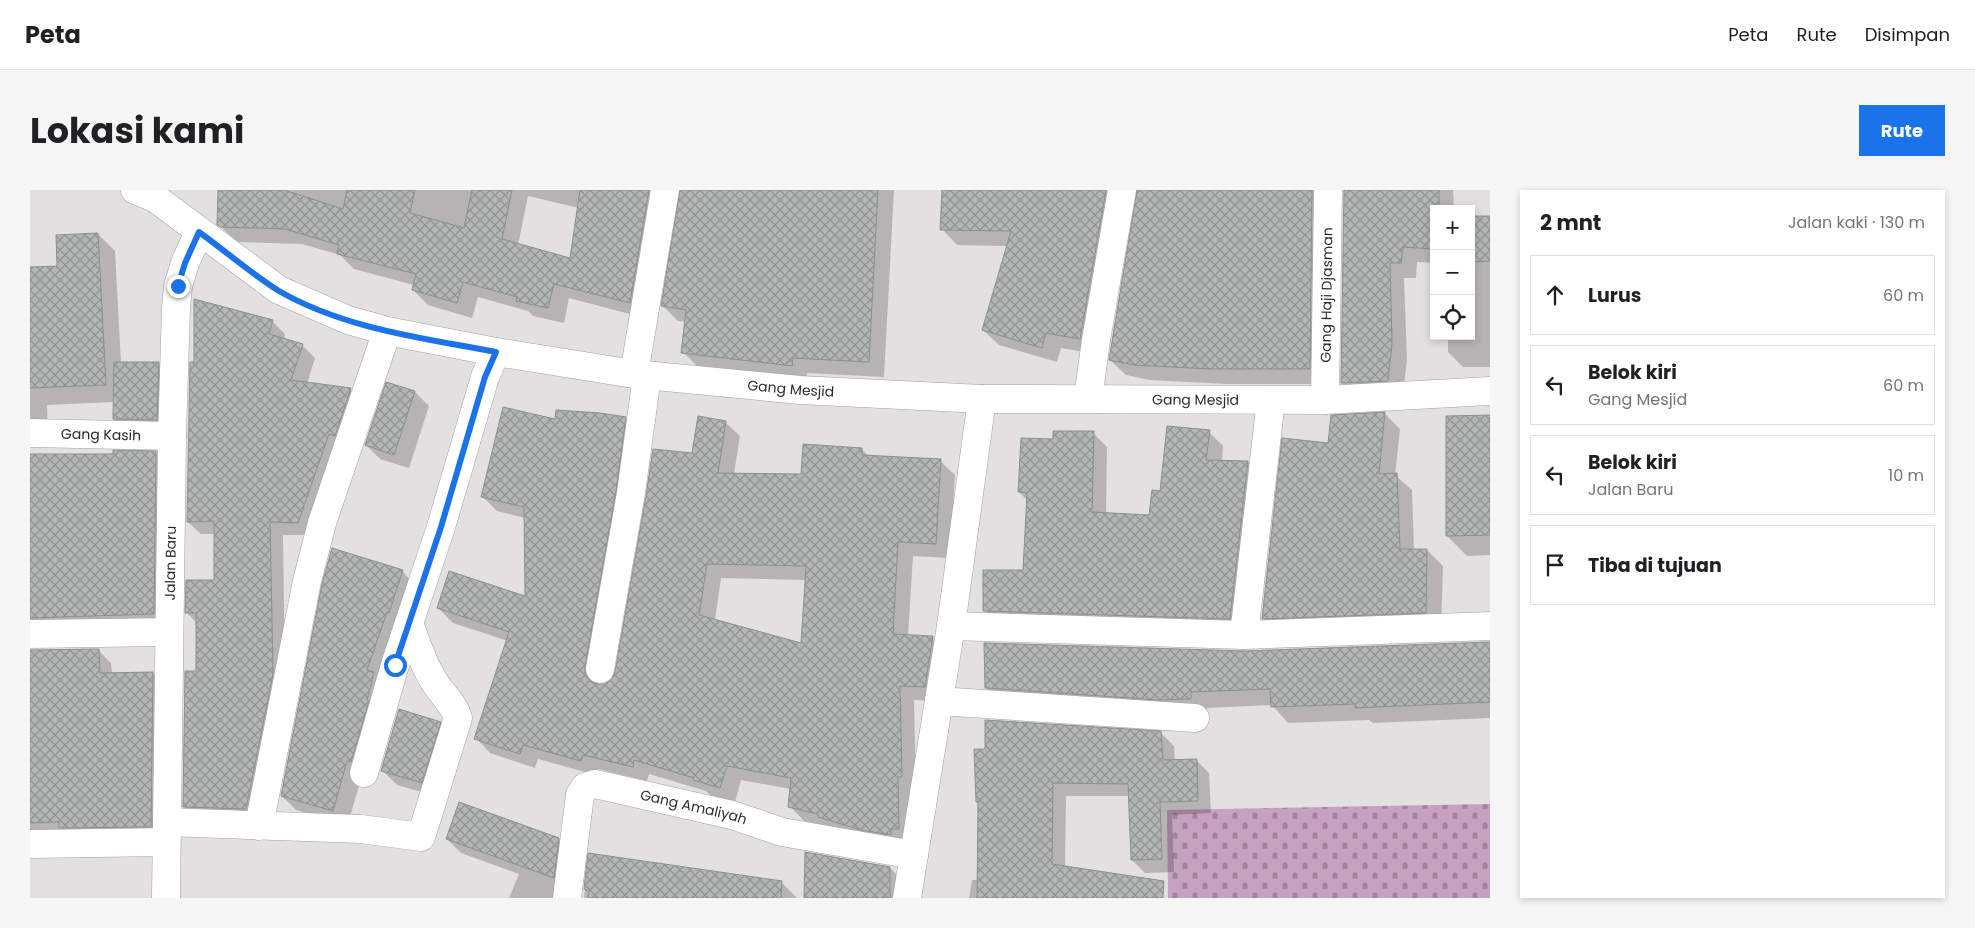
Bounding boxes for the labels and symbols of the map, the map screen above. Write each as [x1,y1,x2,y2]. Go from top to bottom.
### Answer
street label: Gang Haji Djasman [1316,227,1337,363]
route end [167,275,190,298]
street label: Gang Mesjid [747,375,835,402]
street label: Gang Mesjid [1152,389,1239,410]
street label: Gang Kasih [61,424,141,445]
street label: Jalan Baru [160,526,181,601]
route start [384,654,407,677]
street label: Gang Amaliyah [638,785,750,829]

